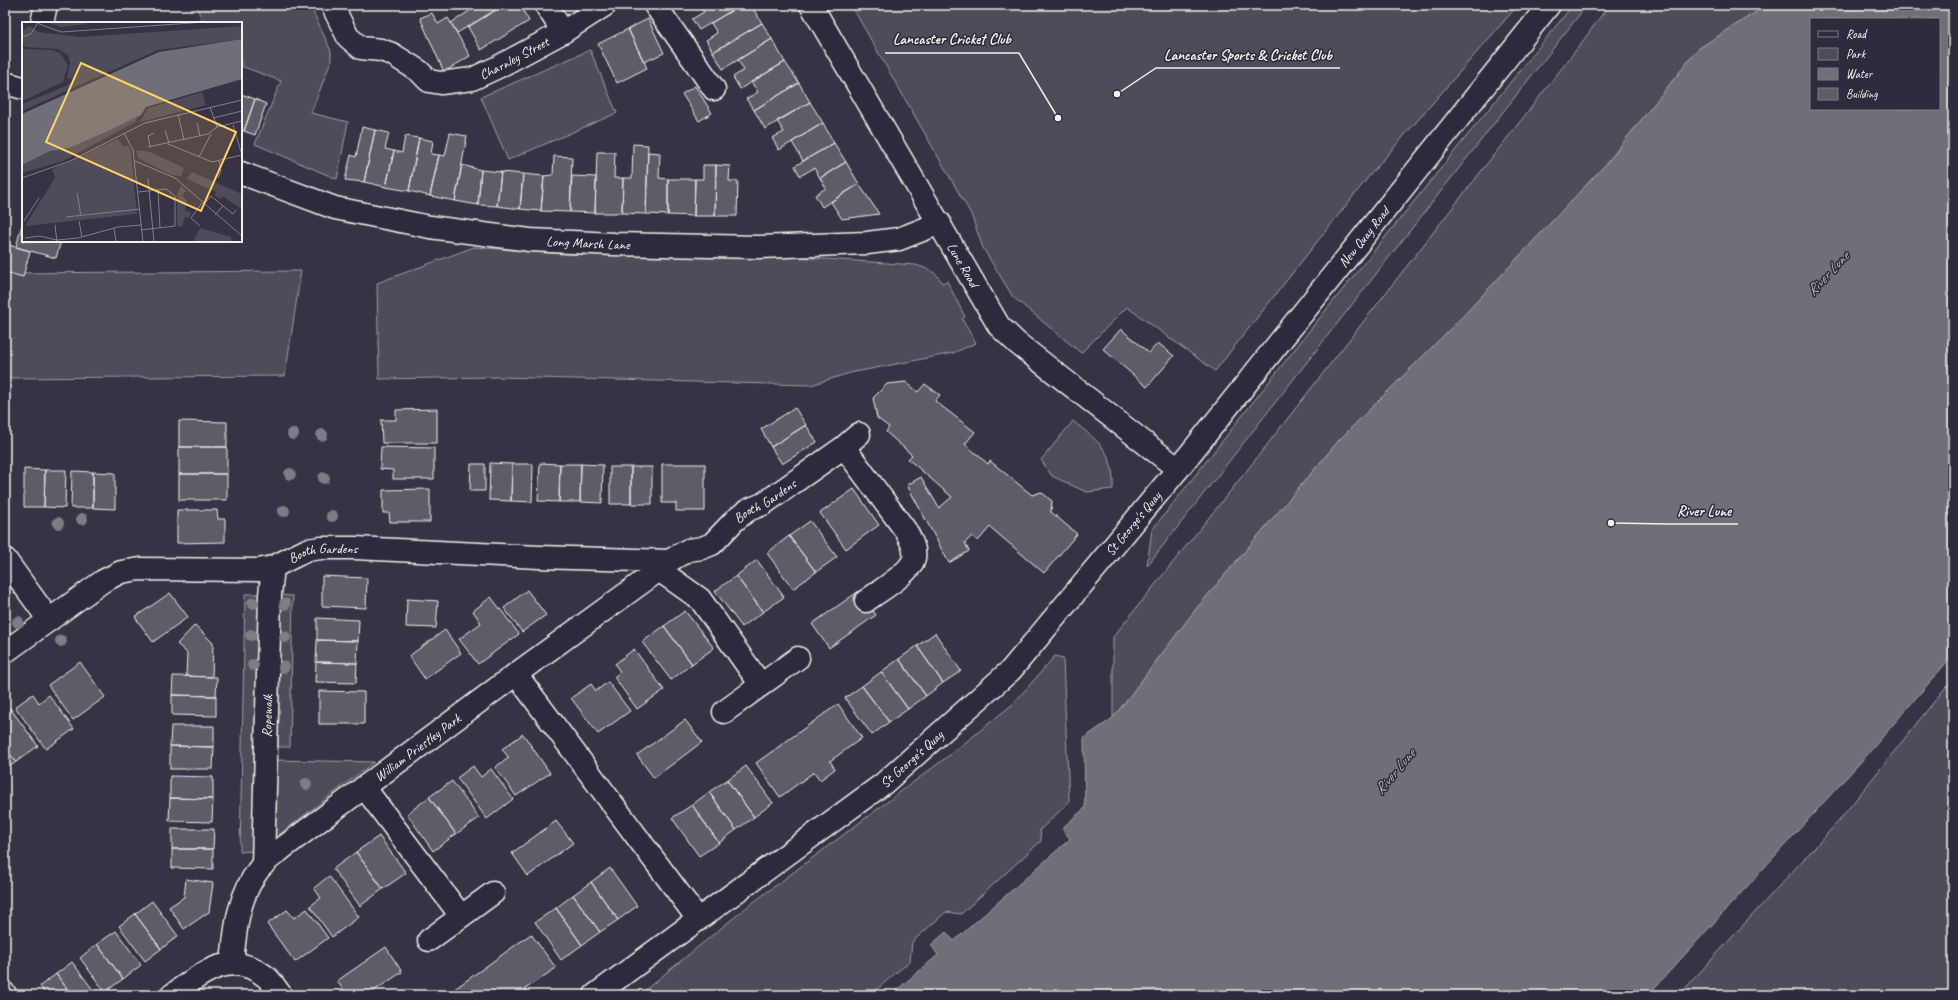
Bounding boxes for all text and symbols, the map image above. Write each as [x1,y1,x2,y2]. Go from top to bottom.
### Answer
legend [1810,18,1940,110]
inset map [22,22,242,242]
callout: Lancaster Cricket Club [885,26,1019,53]
text: Road [1846,26,1868,42]
text: Lancaster Cricket Club [893,30,1012,49]
street label: Charnley Street [477,32,553,83]
callout: Lancaster Sports & Cricket Club [1156,41,1340,68]
text: Lancaster Sports & Cricket Club [1164,46,1333,65]
text: Park [1846,46,1867,62]
text: Water [1846,66,1874,82]
text: Building [1846,86,1878,102]
street label: New Quay Road [1334,201,1395,271]
street label: Long Marsh Lane [546,232,631,253]
street label: Lune Road [944,240,984,292]
water label: River Lune [1803,246,1855,300]
street label: Booth Gardens [730,474,800,527]
street label: St George's Quay [1101,487,1165,559]
callout: River Lune [1669,497,1738,524]
text: River Lune [1677,502,1733,521]
street label: Booth Gardens [285,539,359,567]
street label: Ropewalk [258,693,276,738]
street label: William Priestley Park [371,709,465,785]
street label: St George's Quay [876,725,947,791]
water label: River Lune [1371,744,1421,799]

